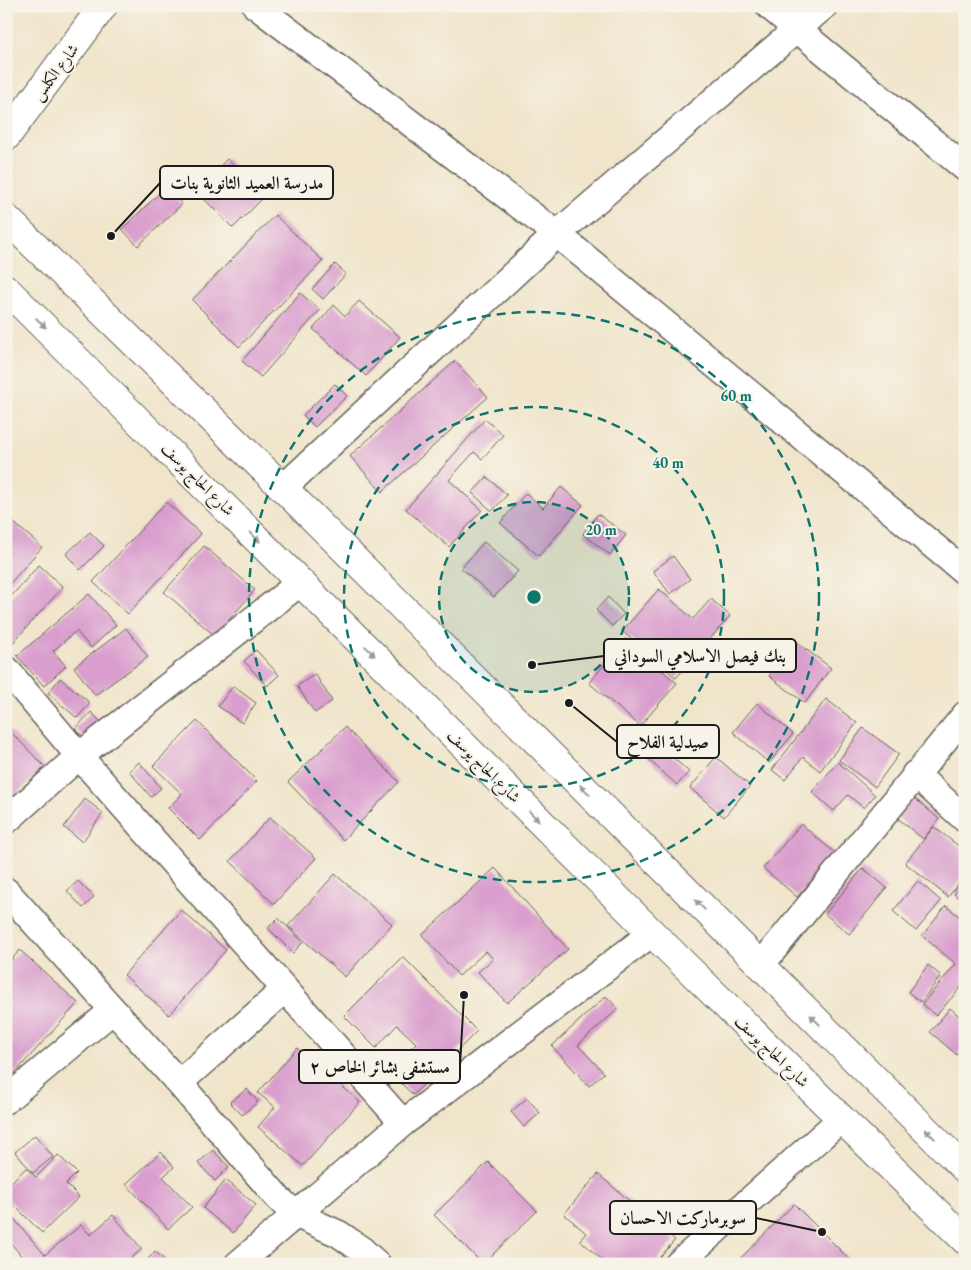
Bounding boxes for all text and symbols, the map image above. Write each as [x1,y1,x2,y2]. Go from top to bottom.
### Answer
street label: شارع الكلس [27,39,86,106]
callout: مدرسة العميد الثانوية بنات [160,166,333,199]
text: مدرسة العميد الثانوية بنات [170,171,324,194]
one-way arrow [35,317,47,329]
text: 60 m [720,386,752,405]
street label: شارع الحاج يوسف [154,438,239,523]
text: 40 m [652,453,684,472]
text: 20 m [585,520,617,539]
one-way arrow [249,530,261,542]
centre of rings [525,588,543,606]
callout: بنك فيصل الاسلامي السوداني [604,639,796,672]
text: بنك فيصل الاسلامي السوداني [613,644,786,671]
one-way arrow [364,645,376,657]
street label: شارع الحاج يوسف [440,725,525,810]
callout: صيدلية الفلاح [617,725,719,758]
text: صيدلية الفلاح [627,730,709,758]
one-way arrow [579,784,591,796]
one-way arrow [528,810,540,822]
one-way arrow [694,899,706,911]
street label: شارع الحاج يوسف [728,1010,814,1095]
one-way arrow [809,1014,821,1026]
callout: مستشفى بشائر الخاص ٢ [299,1050,460,1083]
text: مستشفى بشائر الخاص ٢ [310,1055,450,1081]
one-way arrow [924,1129,936,1141]
callout: سوبرماركت الاحسان [610,1201,756,1234]
text: سوبرماركت الاحسان [620,1206,746,1229]

